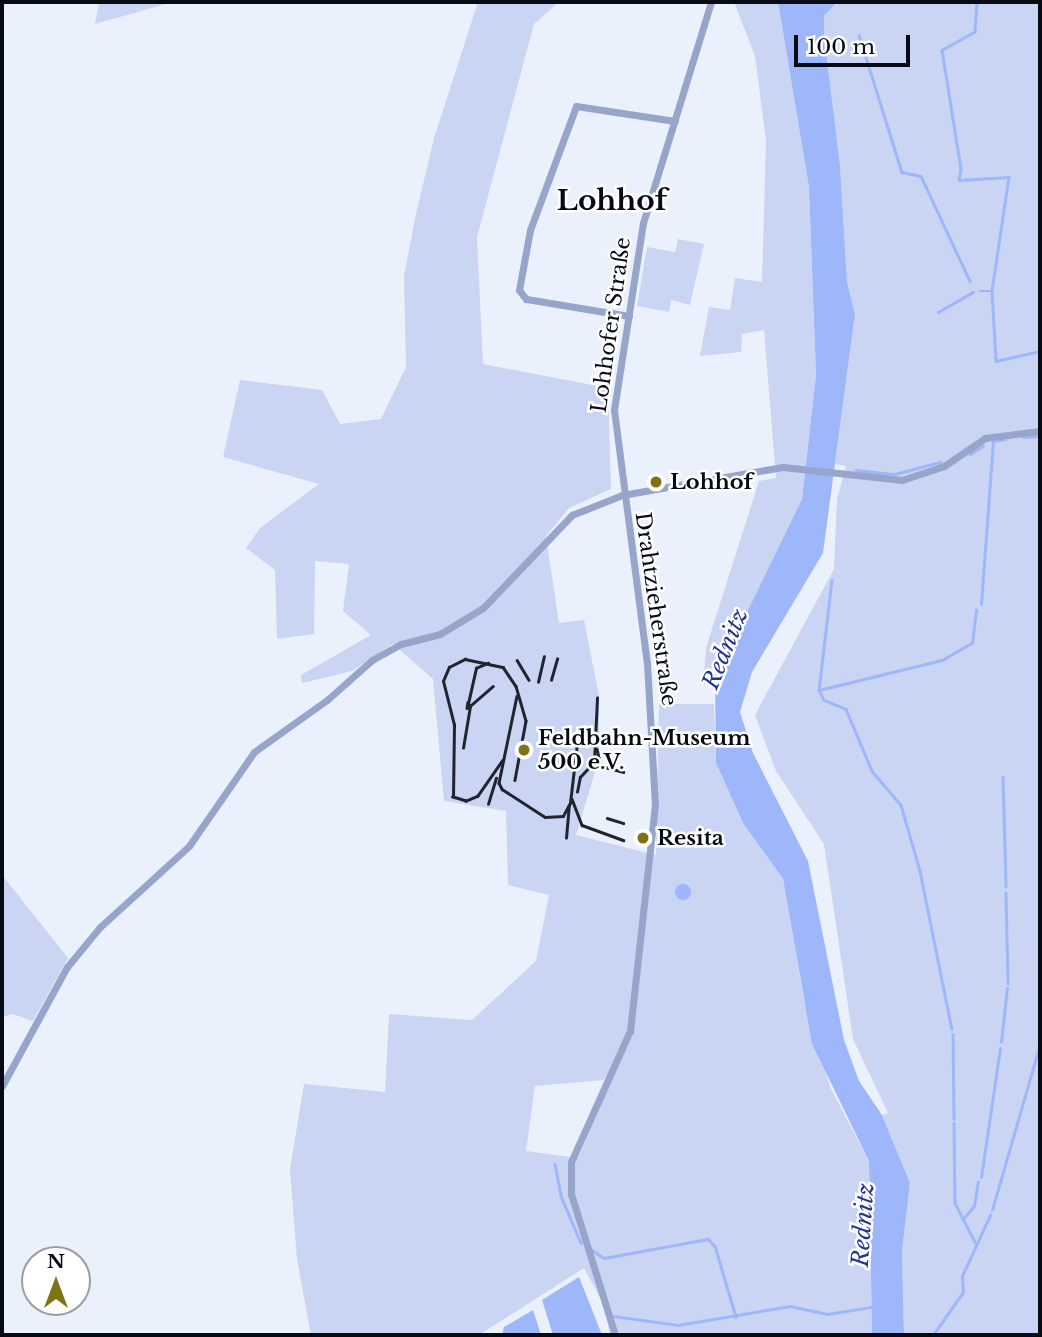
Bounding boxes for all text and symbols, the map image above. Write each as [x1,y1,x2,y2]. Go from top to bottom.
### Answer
scale bar [797,21,912,65]
text: 100 m [807,34,875,60]
district label: Lohhof [557,184,667,218]
street label: Lohhofer Straße [586,235,636,415]
place label: Lohhof [670,469,753,495]
marker: Lohhof [648,474,664,490]
street label: Drahtzieherstraße [630,510,682,708]
water label: Rednitz [696,605,754,693]
place label: Feldbahn-Museum 500 e.V. [538,725,750,775]
marker: Feldbahn-Museum 500 e.V. [516,742,532,758]
place label: Resita [657,825,724,851]
marker: Resita [635,830,651,846]
water label: Rednitz [846,1182,880,1268]
north arrow [21,1246,91,1316]
text: N [47,1250,65,1273]

